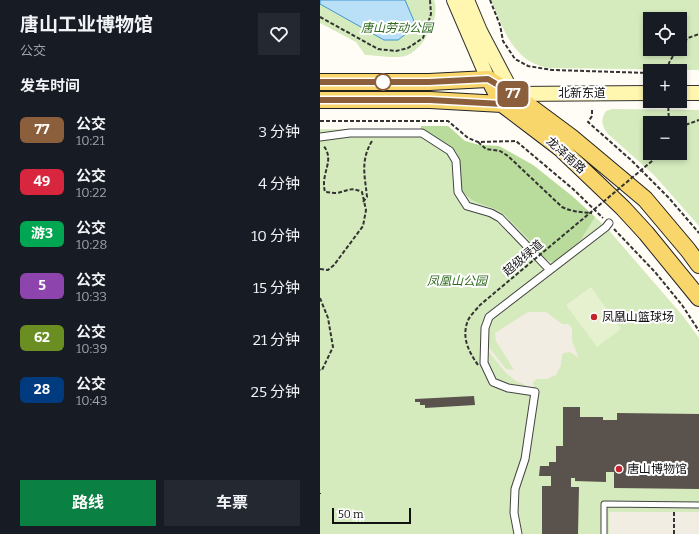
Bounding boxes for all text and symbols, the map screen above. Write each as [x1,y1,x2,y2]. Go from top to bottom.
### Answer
map controls [643,12,687,160]
button: locate [643,12,687,56]
text: 唐山工业博物馆 [20,13,153,36]
button: heart [258,13,300,55]
park label: 唐山劳动公园 [361,21,435,35]
text: 公交 [20,43,46,58]
button: + [643,64,687,108]
unlabelled marker [374,73,392,91]
text: 发车时间 [20,77,80,95]
line badge: 77 [495,81,531,107]
text: 77 [505,85,521,102]
street label: 北新东道 [558,86,606,100]
text: 公交 [76,115,106,133]
button: − [643,116,687,160]
text: 77 [34,121,50,138]
text: 3 分钟 [258,123,300,141]
text: 10:21 [76,133,105,148]
street label: 龙泽南路 [543,134,589,176]
text: 公交 [76,167,106,185]
text: 49 [34,173,50,190]
text: 4 分钟 [258,175,300,193]
text: 10:22 [76,185,107,200]
text: 公交 [76,219,106,237]
text: 游3 [31,225,53,242]
text: 10 分钟 [251,227,300,245]
text: 10:28 [76,237,107,252]
street label: 超级绿道 [500,237,546,279]
text: 公交 [76,271,106,289]
park label: 凤凰山公园 [427,274,489,288]
text: 5 [38,277,46,294]
text: 15 分钟 [253,279,300,297]
text: 10:33 [76,289,107,304]
place label: 凤凰山篮球场 [602,310,674,324]
marker: 凤凰山篮球场 [589,312,599,322]
text: 公交 [76,323,106,341]
text: 62 [34,329,50,346]
text: 21 分钟 [253,331,300,349]
text: 10:39 [76,341,107,356]
text: 公交 [76,375,106,393]
text: 28 [34,381,50,398]
text: 25 分钟 [251,383,300,401]
text: 10:43 [76,393,107,408]
place label: 唐山博物馆 [627,462,687,476]
marker: 唐山博物馆 [614,464,624,474]
button: 路线 [20,480,156,526]
button: 车票 [164,480,300,526]
scale bar [332,506,411,525]
text: 50 m [338,508,364,521]

